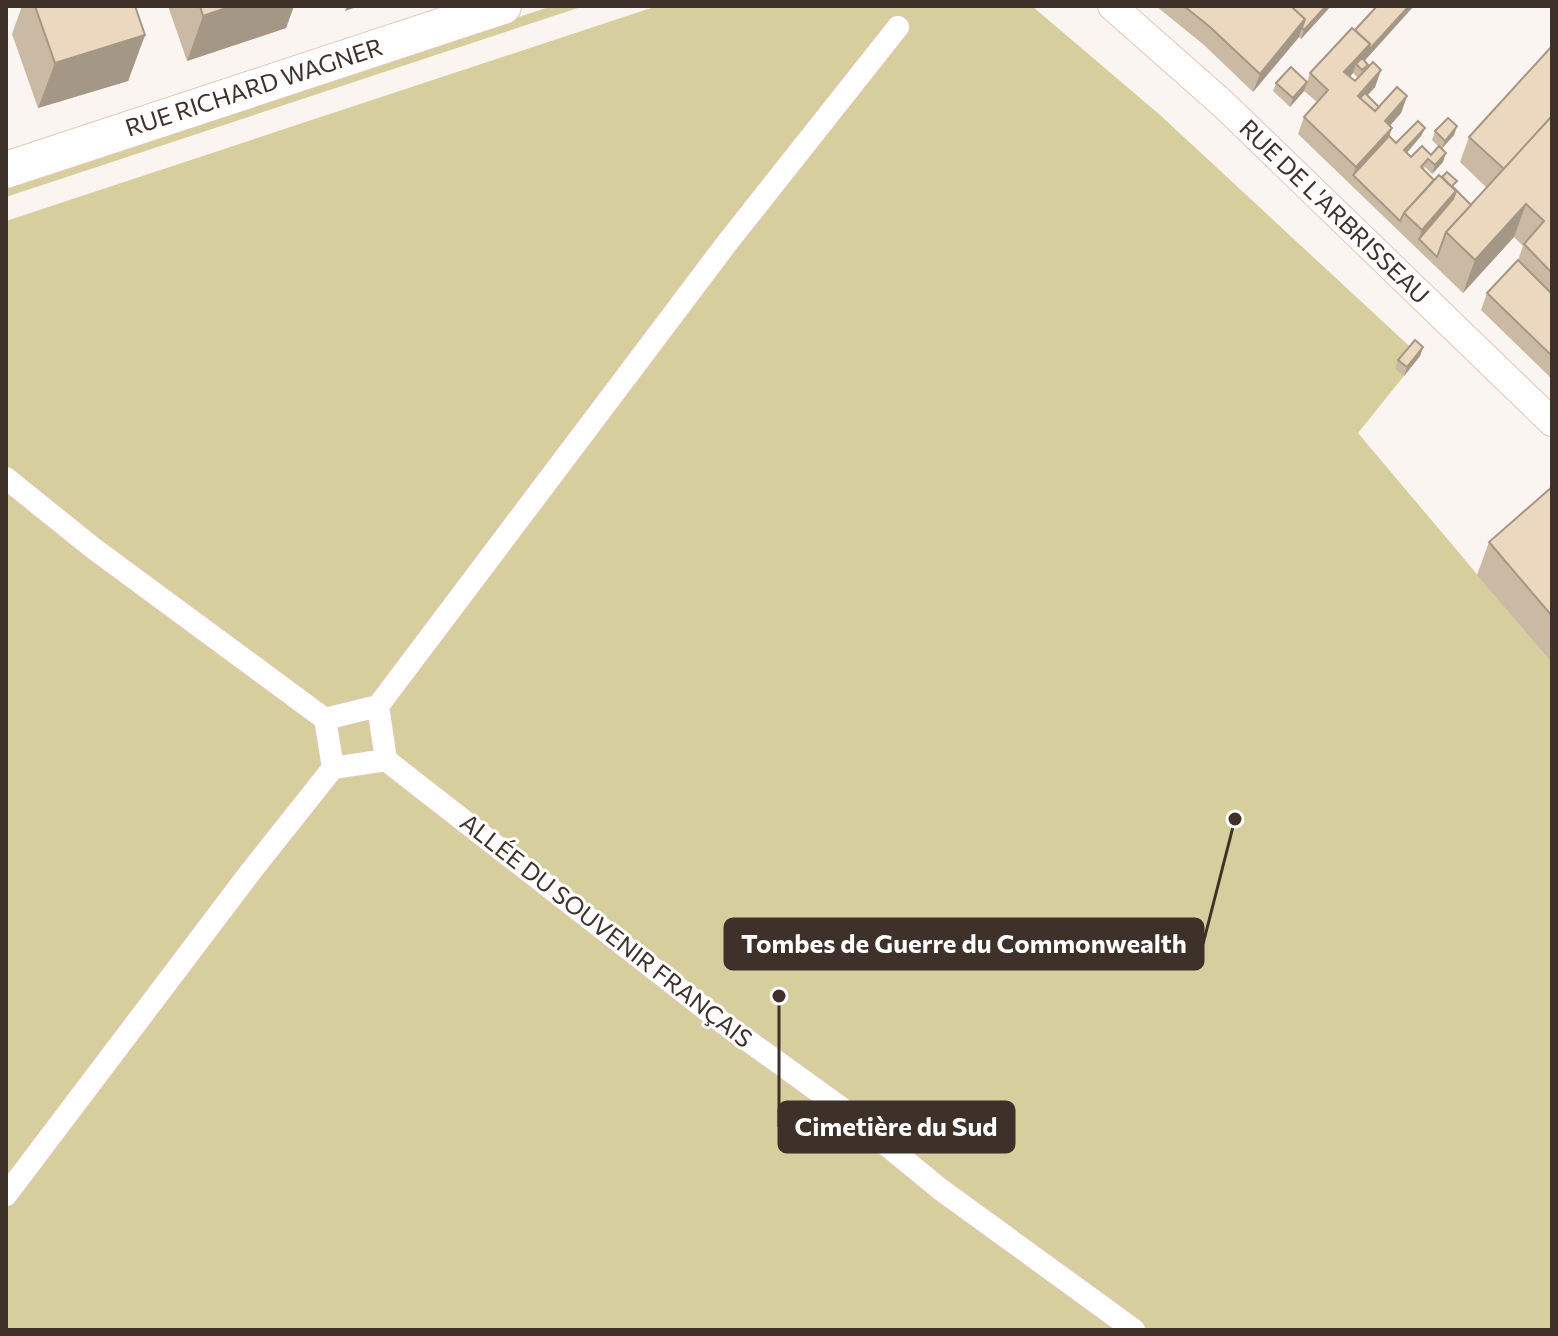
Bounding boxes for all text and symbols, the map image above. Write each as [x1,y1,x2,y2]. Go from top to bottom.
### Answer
street label: RUE RICHARD WAGNER [121,31,386,142]
street label: RUE DE L'ARBRISSEAU [1234,113,1436,309]
street label: ALLÉE DU SOUVENIR FRANÇAIS [455,807,759,1053]
callout: Tombes de Guerre du Commonwealth [725,919,1203,969]
text: Tombes de Guerre du Commonwealth [741,927,1187,958]
callout: Cimetière du Sud [779,1102,1014,1152]
text: Cimetière du Sud [795,1110,997,1141]

